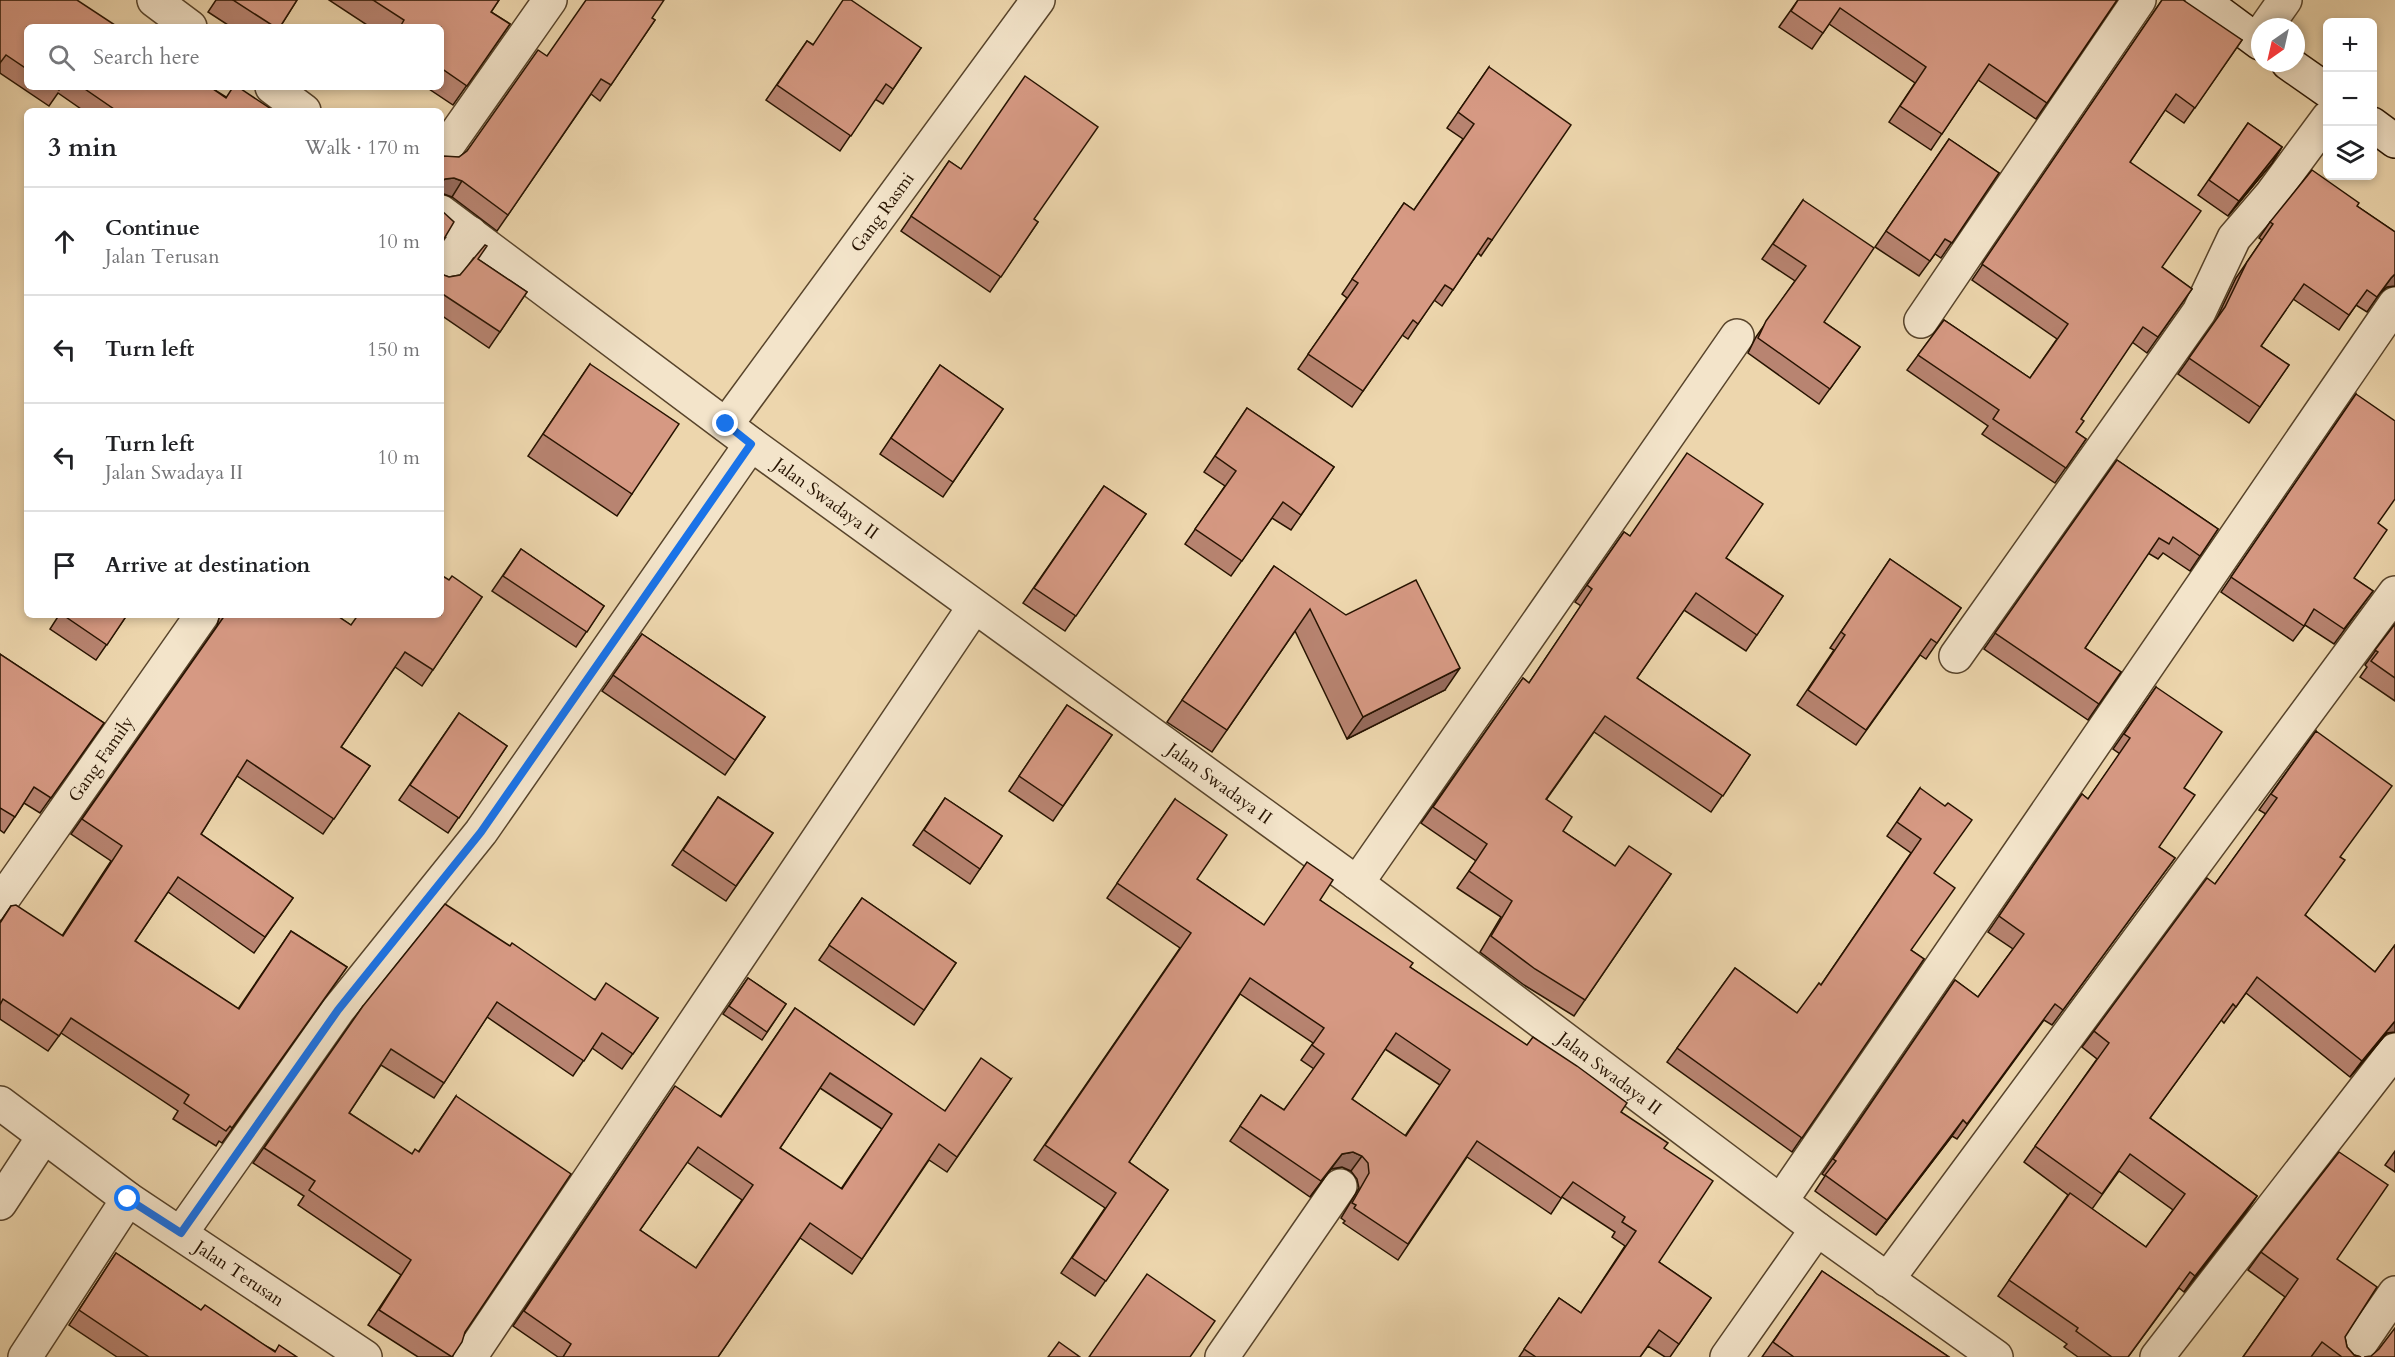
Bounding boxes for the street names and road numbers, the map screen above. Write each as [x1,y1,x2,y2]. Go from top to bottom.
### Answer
street label: Gang Rasmi [845,167,920,258]
street label: Jalan Swadaya II [766,450,884,545]
street label: Gang Family [63,711,141,807]
street label: Jalan Swadaya II [1159,736,1277,831]
street label: Jalan Swadaya II [1550,1024,1667,1121]
street label: Jalan Terusan [187,1233,290,1313]

